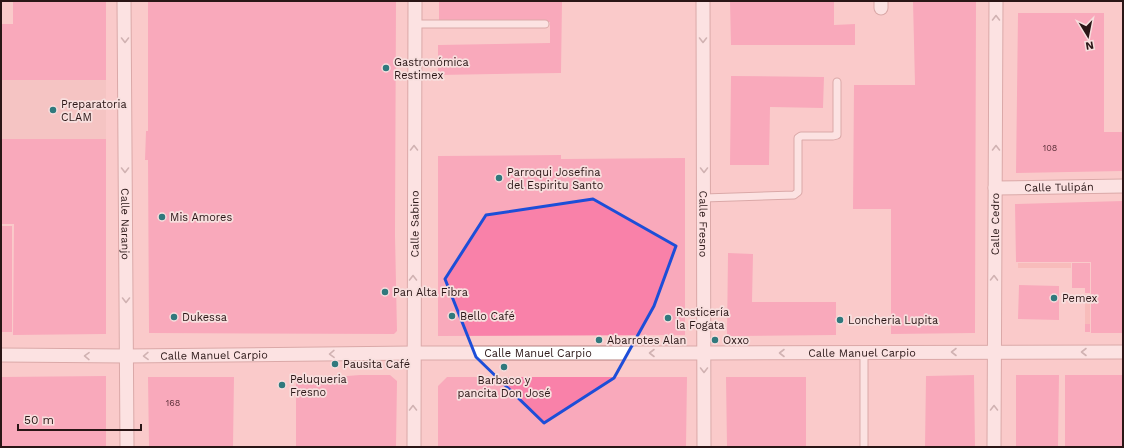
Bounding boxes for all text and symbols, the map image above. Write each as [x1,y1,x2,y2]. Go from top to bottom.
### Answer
one-way arrow [992,15,1000,21]
north arrow [1068,16,1108,56]
one-way arrow [121,37,129,43]
one-way arrow [699,37,707,43]
text: N [1085,38,1095,52]
place label: Gastronómica Restimex [394,56,469,82]
marker: Gastronómica Restimex [381,63,391,73]
place label: Preparatoria CLAM [61,98,127,124]
marker: Preparatoria CLAM [48,105,58,115]
house number: 108 [1043,143,1057,153]
one-way arrow [410,145,418,151]
one-way arrow [992,145,1000,151]
place label: Parroqui Josefina del Espiritu Santo [507,166,603,192]
one-way arrow [121,167,129,173]
one-way arrow [700,167,708,173]
marker: Parroqui Josefina del Espiritu Santo [494,173,504,183]
street label: Calle Tulipán [1024,180,1094,195]
street label: Calle Naranjo [118,188,132,260]
street label: Calle Sabino [408,190,422,258]
street label: Calle Fresno [696,191,710,257]
street label: Calle Cedro [989,193,1002,255]
place label: Mis Amores [170,211,232,224]
marker: Mis Amores [157,212,167,222]
one-way arrow [409,275,418,281]
one-way arrow [990,275,998,281]
place label: Pan Alta Fibra [393,286,468,299]
marker: Pan Alta Fibra [380,287,390,297]
place label: Pemex [1062,292,1098,305]
marker: Pemex [1049,293,1059,303]
one-way arrow [122,297,130,303]
place label: Rosticería la Fogata [676,306,729,332]
place label: Bello Café [460,310,515,323]
place label: Dukessa [182,311,227,324]
marker: Bello Café [447,311,457,321]
marker: Dukessa [169,312,179,322]
marker: Rosticería la Fogata [663,313,673,323]
place label: Loncheria Lupita [848,314,938,327]
marker: Loncheria Lupita [835,315,845,325]
place label: Abarrotes Alan [607,334,686,347]
place label: Oxxo [723,334,749,347]
marker: Abarrotes Alan [594,335,604,345]
marker: Oxxo [710,335,720,345]
street label: Calle Manuel Carpio [808,346,916,360]
street label: Calle Manuel Carpio [484,347,592,360]
one-way arrow [951,348,957,356]
one-way arrow [1081,348,1087,356]
street label: Calle Manuel Carpio [160,349,268,363]
one-way arrow [649,349,655,357]
one-way arrow [779,349,785,357]
one-way arrow [329,350,335,358]
one-way arrow [84,352,90,360]
one-way arrow [143,352,149,360]
place label: Pausita Café [343,358,410,371]
marker: Pausita Café [330,359,340,369]
marker: Barbaco y pancita Don José [499,362,509,372]
one-way arrow [700,367,708,373]
place label: Peluqueria Fresno [290,373,347,399]
place label: Barbaco y pancita Don José [457,374,551,400]
marker: Peluqueria Fresno [277,380,287,390]
house number: 168 [166,398,180,408]
one-way arrow [409,405,417,411]
one-way arrow [990,405,998,411]
scale bar [18,406,141,432]
text: 50 m [24,413,54,427]

